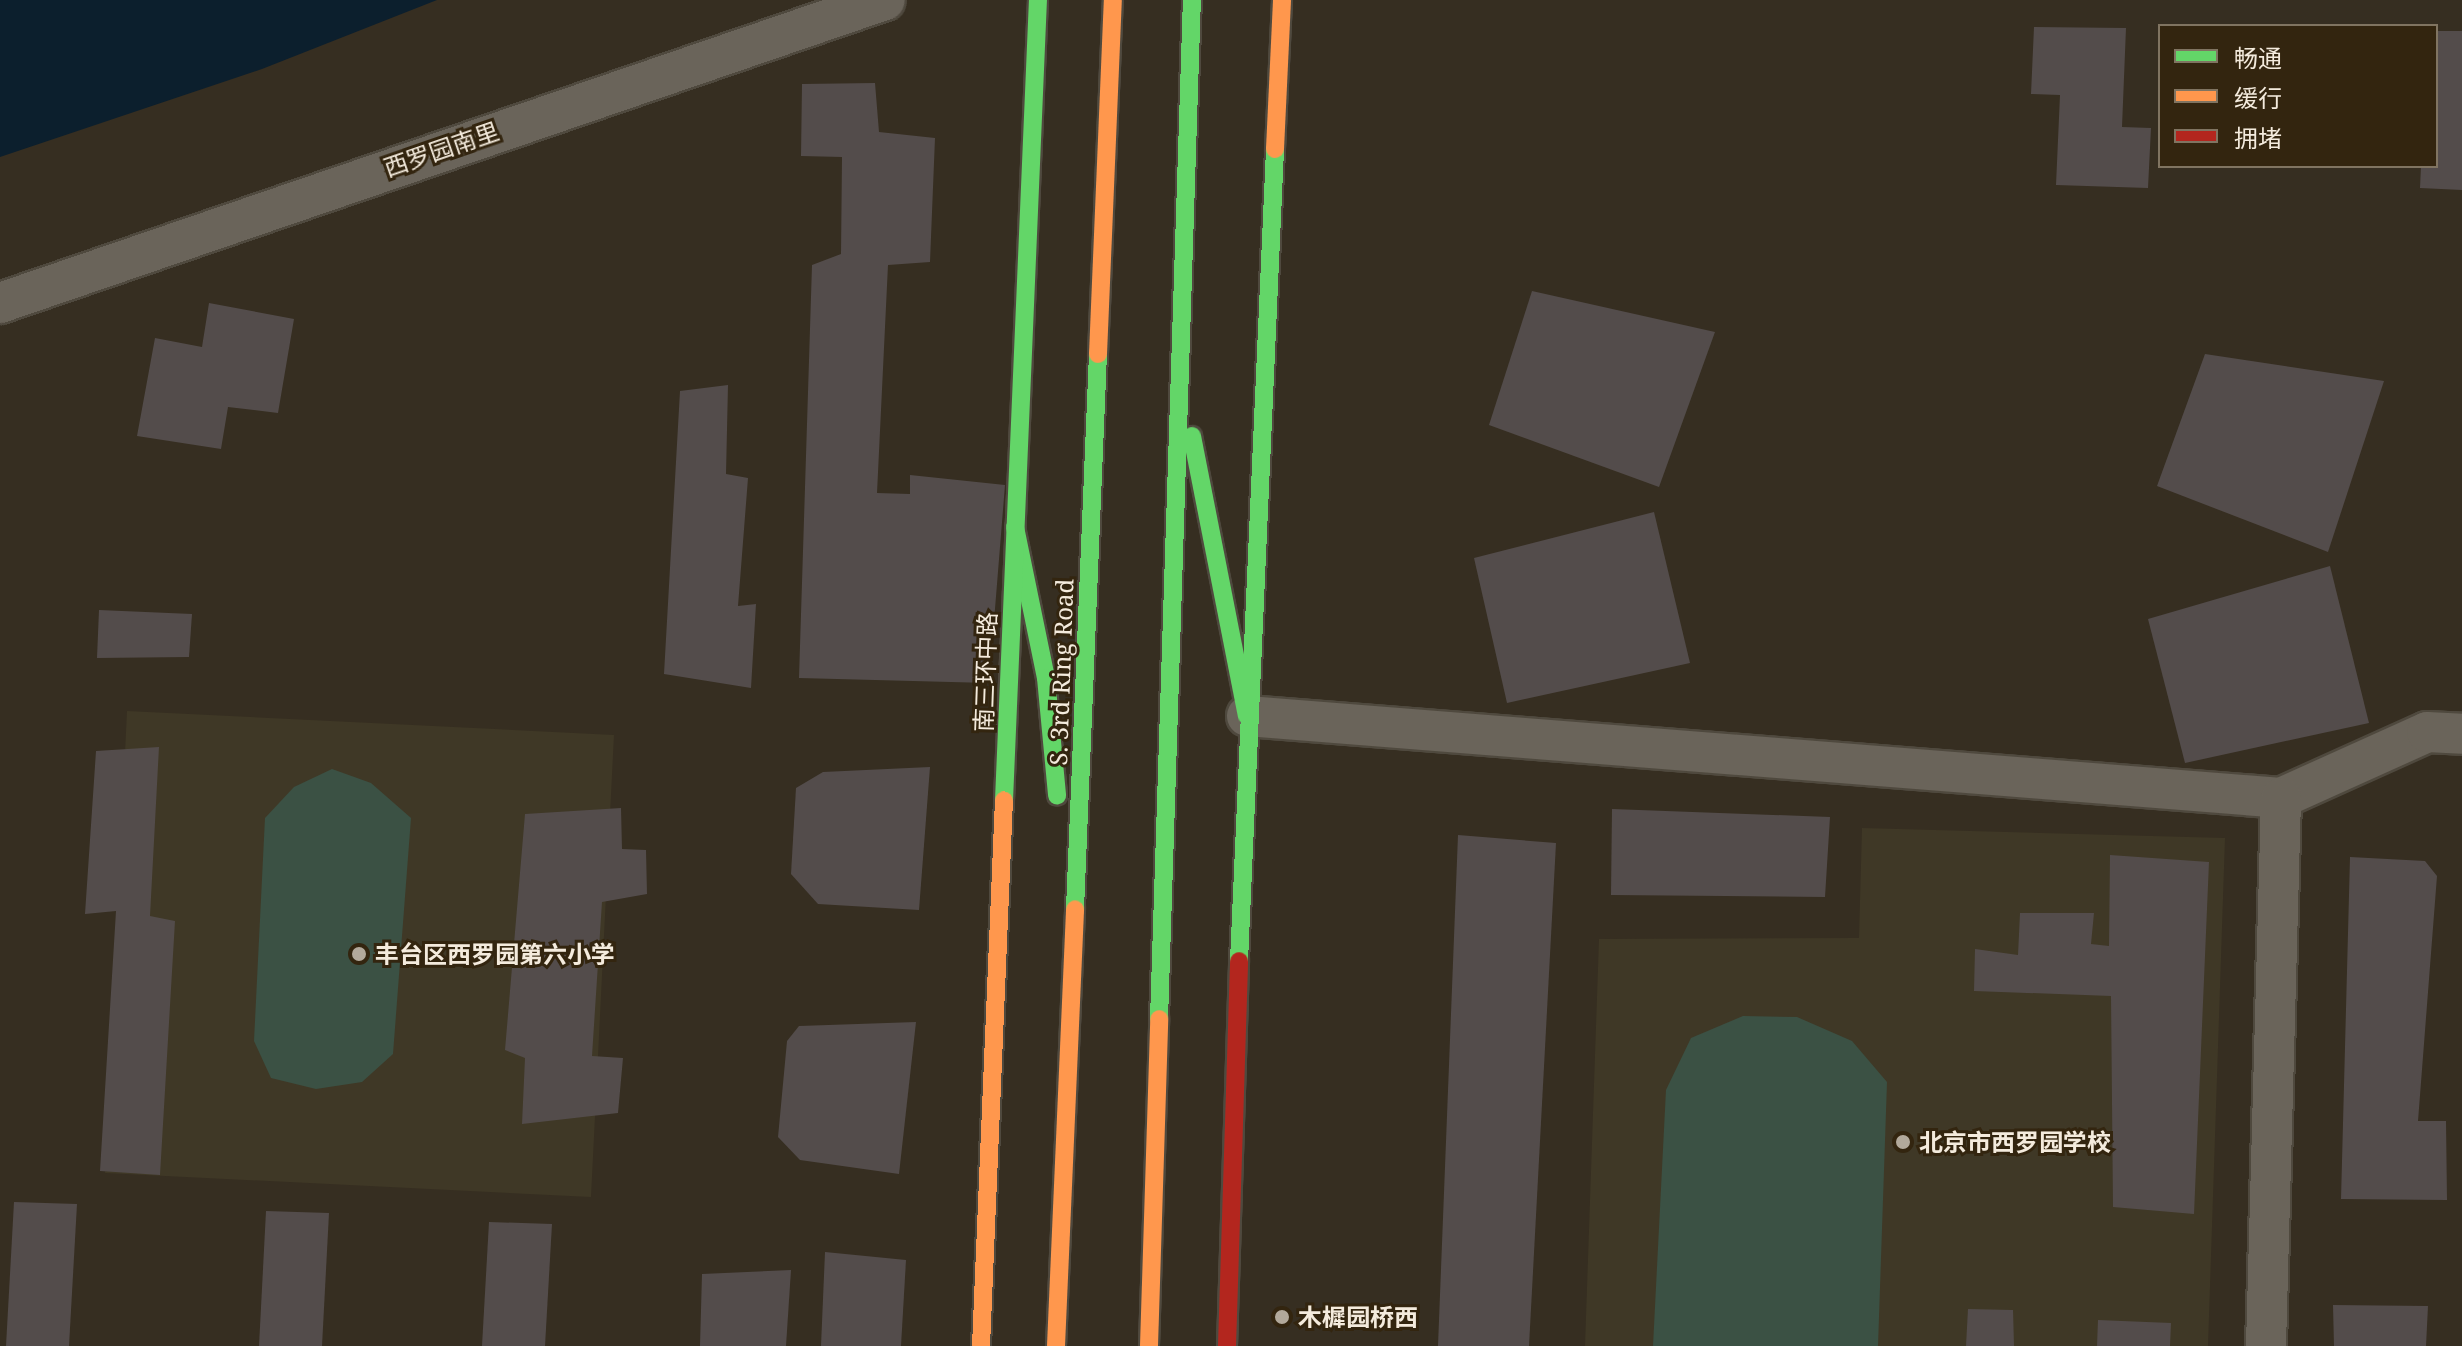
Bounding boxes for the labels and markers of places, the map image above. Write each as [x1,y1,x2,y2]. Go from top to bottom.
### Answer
place label: 丰台区西罗园第六小学 [375,940,615,968]
marker: 丰台区西罗园第六小学 [350,945,368,963]
place label: 北京市西罗园学校 [1919,1128,2111,1156]
marker: 北京市西罗园学校 [1894,1133,1912,1151]
place label: 木樨园桥西 [1298,1303,1418,1331]
marker: 木樨园桥西 [1273,1308,1291,1326]

